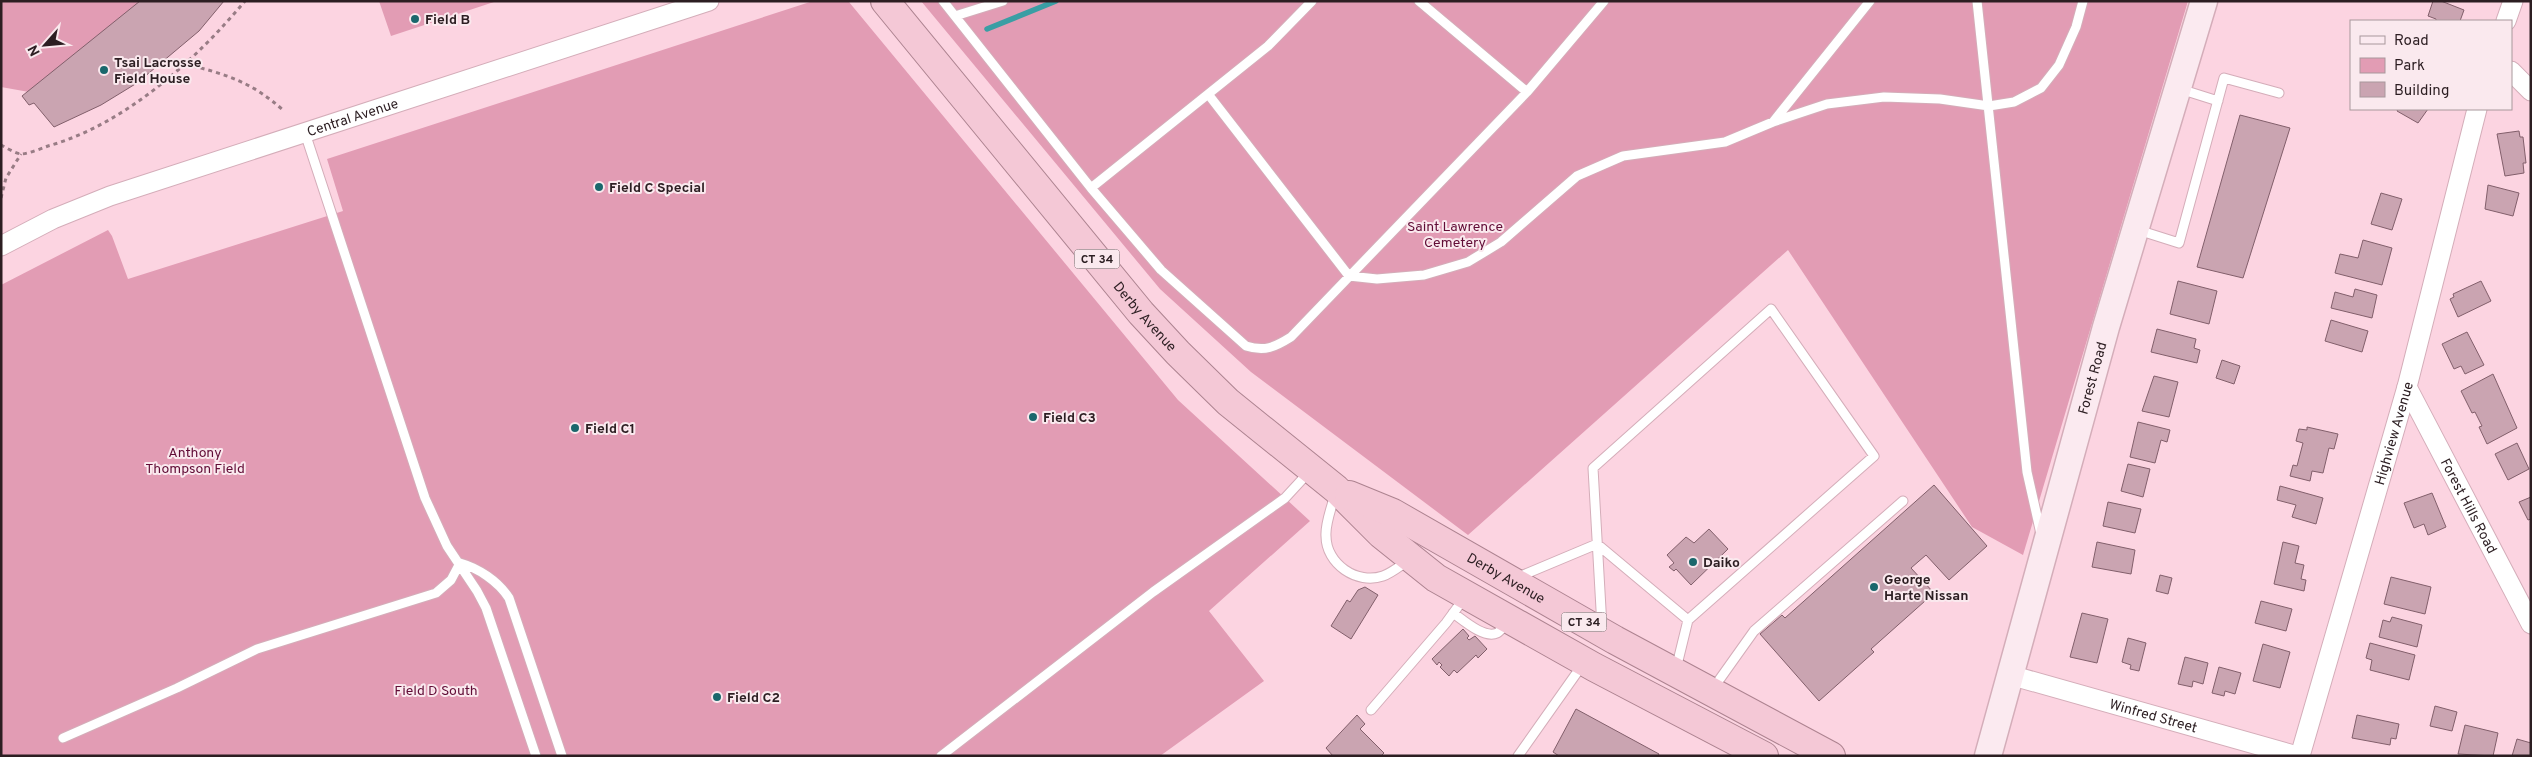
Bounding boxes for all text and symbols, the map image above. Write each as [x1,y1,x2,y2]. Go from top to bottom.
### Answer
place label: Field B [425,12,470,29]
marker: Field B [409,13,421,25]
north arrow [20,20,70,70]
legend [2350,20,2512,110]
text: Road [2394,32,2429,51]
text: N [25,42,45,59]
place label: Tsai Lacrosse Field House [114,55,202,88]
text: Park [2394,57,2425,76]
marker: Tsai Lacrosse Field House [98,64,110,76]
text: Building [2394,82,2449,101]
street label: Central Avenue [305,96,401,141]
place label: Field C Special [609,180,705,197]
marker: Field C Special [593,181,605,193]
park label: Saint Lawrence Cemetery [1407,219,1503,252]
road number: CT 34 [1074,250,1120,268]
street label: Derby Avenue [1109,279,1179,356]
street label: Forest Road [2075,340,2111,417]
street label: Highview Avenue [2372,380,2418,487]
place label: Field C3 [1043,410,1096,427]
marker: Field C3 [1027,411,1039,423]
place label: Field C1 [585,421,635,438]
marker: Field C1 [569,422,581,434]
park label: Anthony Thompson Field [145,445,245,478]
street label: Forest Hills Road [2436,456,2500,557]
street label: Derby Avenue [1463,550,1548,608]
place label: Daiko [1703,555,1740,572]
marker: Daiko [1687,556,1699,568]
place label: George Harte Nissan [1884,572,1968,605]
marker: George Harte Nissan [1868,581,1880,593]
road number: CT 34 [1562,612,1606,632]
park label: Field D South [394,683,478,700]
place label: Field C2 [727,690,780,707]
marker: Field C2 [711,691,723,703]
street label: Winfred Street [2107,696,2199,737]

